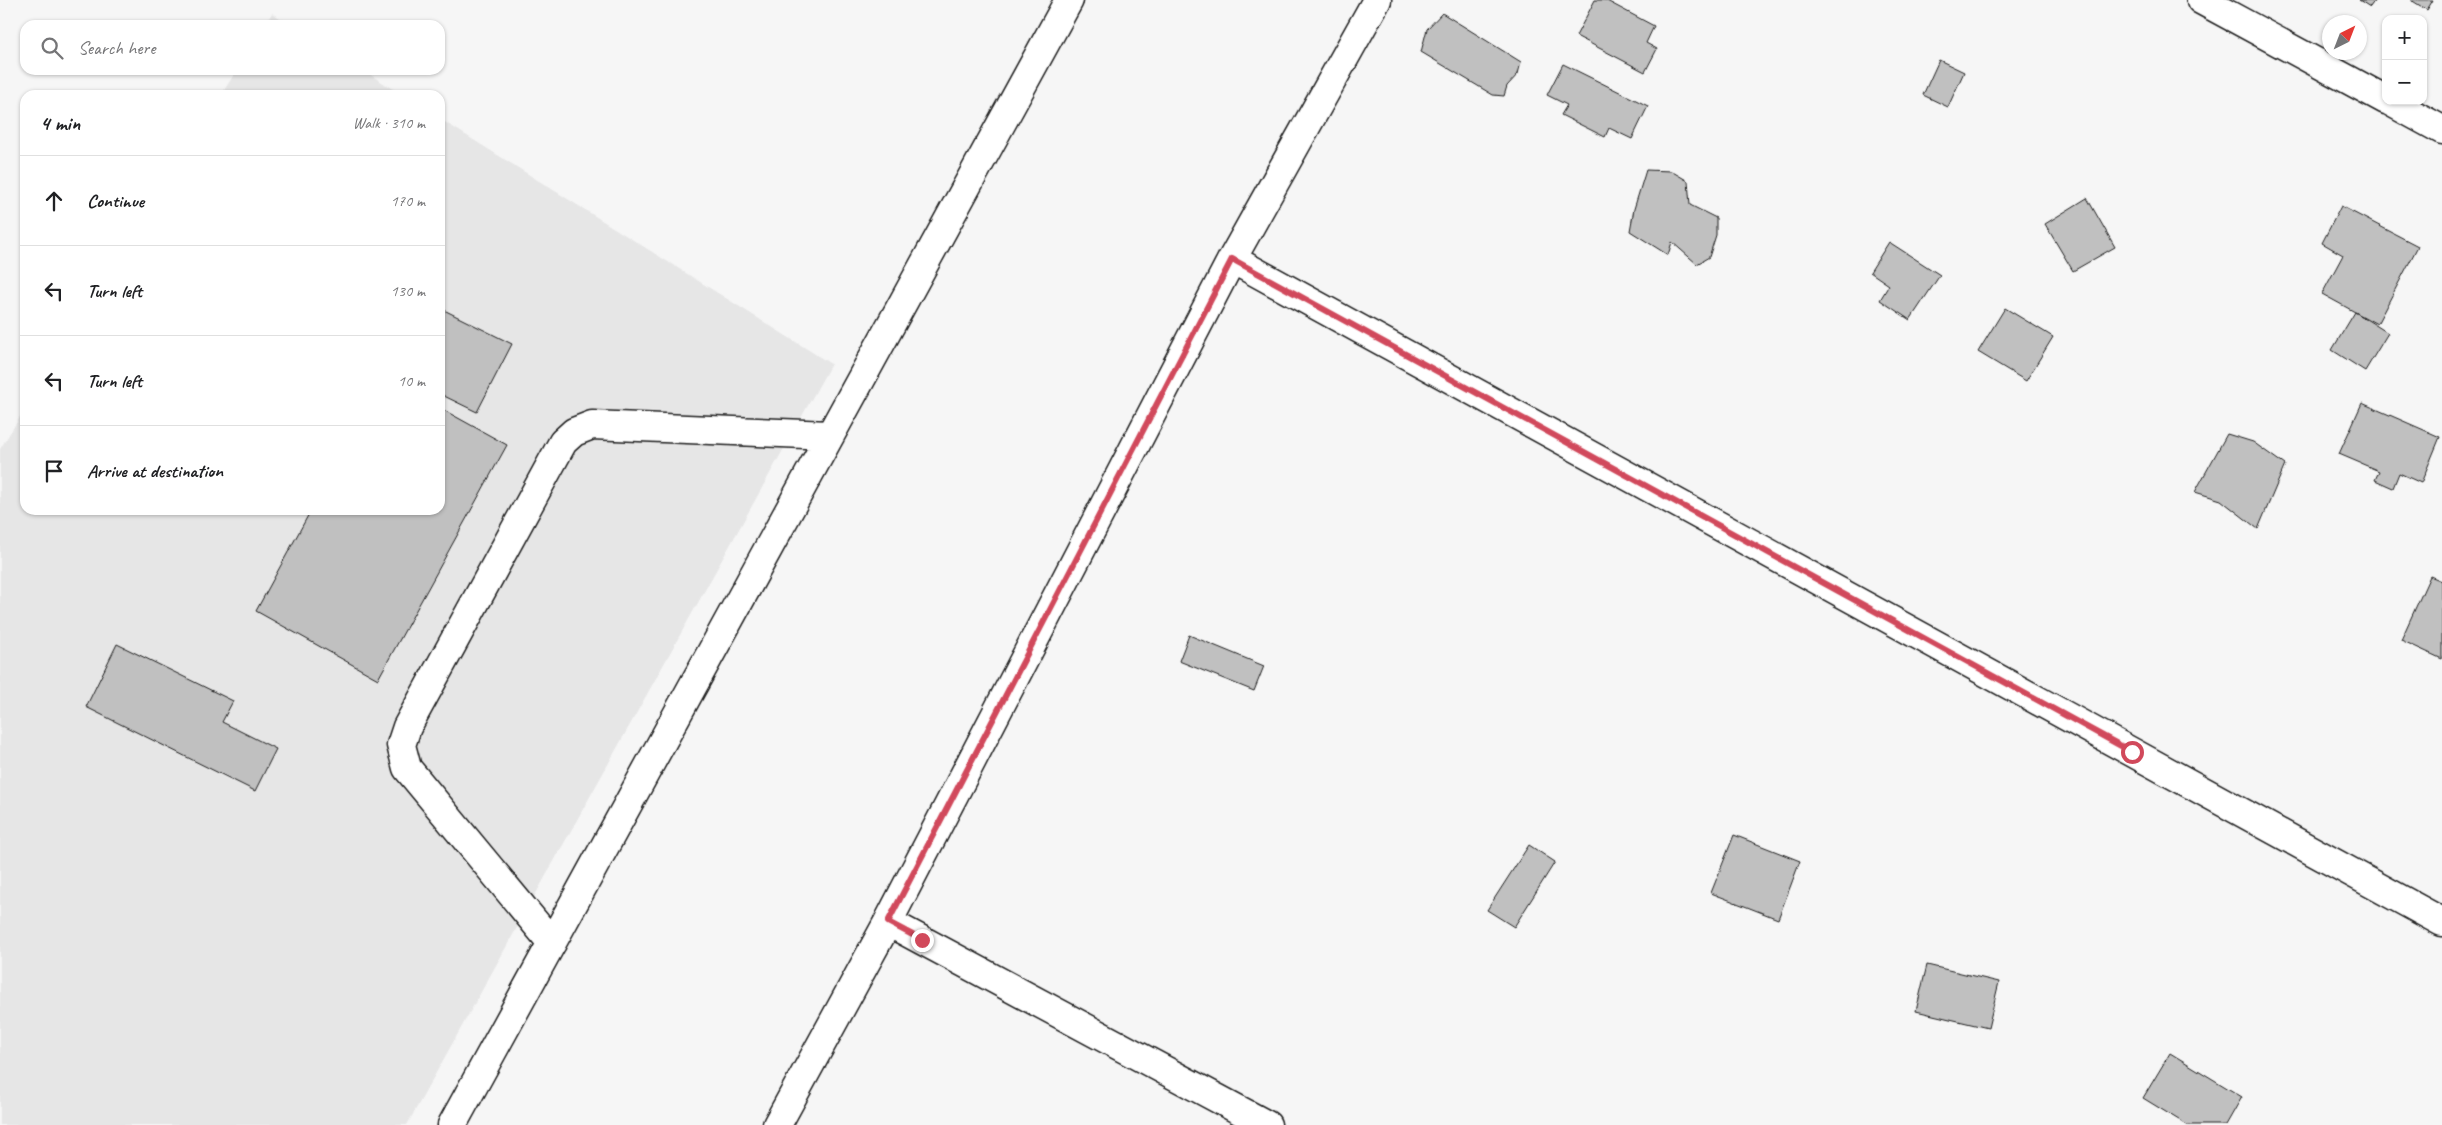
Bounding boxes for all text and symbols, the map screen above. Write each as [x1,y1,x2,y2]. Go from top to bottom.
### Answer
north arrow [2322,15,2367,60]
map controls [2382,15,2427,105]
button: + [2382,15,2427,60]
search box [20,20,445,75]
icon: search [38,34,66,62]
text: Search here [78,36,155,60]
button: − [2382,60,2427,105]
text: 4 min [40,110,80,136]
text: Walk · 310 m [353,113,425,133]
icon: ahead [40,187,68,215]
text: Continue [87,189,144,213]
text: 170 m [391,191,425,211]
icon: left [40,277,68,305]
text: Turn left [87,279,142,303]
text: 130 m [391,281,425,301]
icon: left [40,367,68,395]
text: Turn left [87,369,142,393]
text: 10 m [398,371,425,391]
icon: arrive [40,457,68,485]
text: Arrive at destination [87,459,223,483]
route start [2121,741,2144,764]
route end [911,929,934,952]

